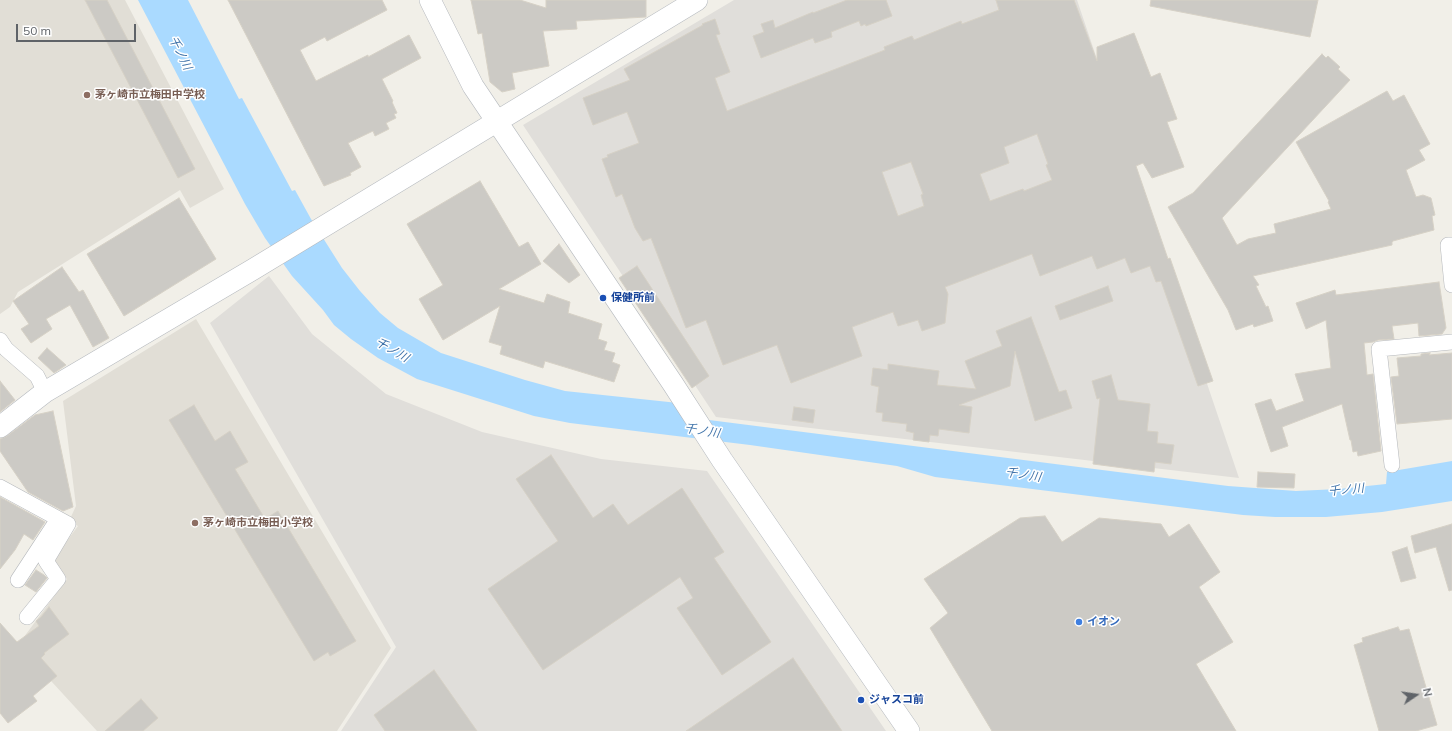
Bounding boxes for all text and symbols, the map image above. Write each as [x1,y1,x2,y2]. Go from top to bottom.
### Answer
scale bar [18,16,138,42]
text: 50 m [23,23,51,38]
water label: 千ノ川 [166,34,194,72]
place label: 茅ヶ崎市立梅田中学校 [95,88,205,102]
marker: 茅ヶ崎市立梅田中学校 [82,90,92,100]
place label: 保健所前 [611,291,655,305]
marker: 保健所前 [598,293,608,303]
water label: 千ノ川 [373,335,411,365]
water label: 千ノ川 [683,421,721,441]
water label: 千ノ川 [1004,465,1042,485]
water label: 千ノ川 [1327,481,1365,499]
place label: 茅ヶ崎市立梅田小学校 [203,516,313,530]
marker: 茅ヶ崎市立梅田小学校 [190,518,200,528]
place label: イオン [1087,615,1120,629]
marker: イオン [1074,617,1084,627]
north arrow [1396,675,1436,715]
text: N [1420,687,1435,698]
place label: ジャスコ前 [869,693,924,707]
marker: ジャスコ前 [856,695,866,705]

